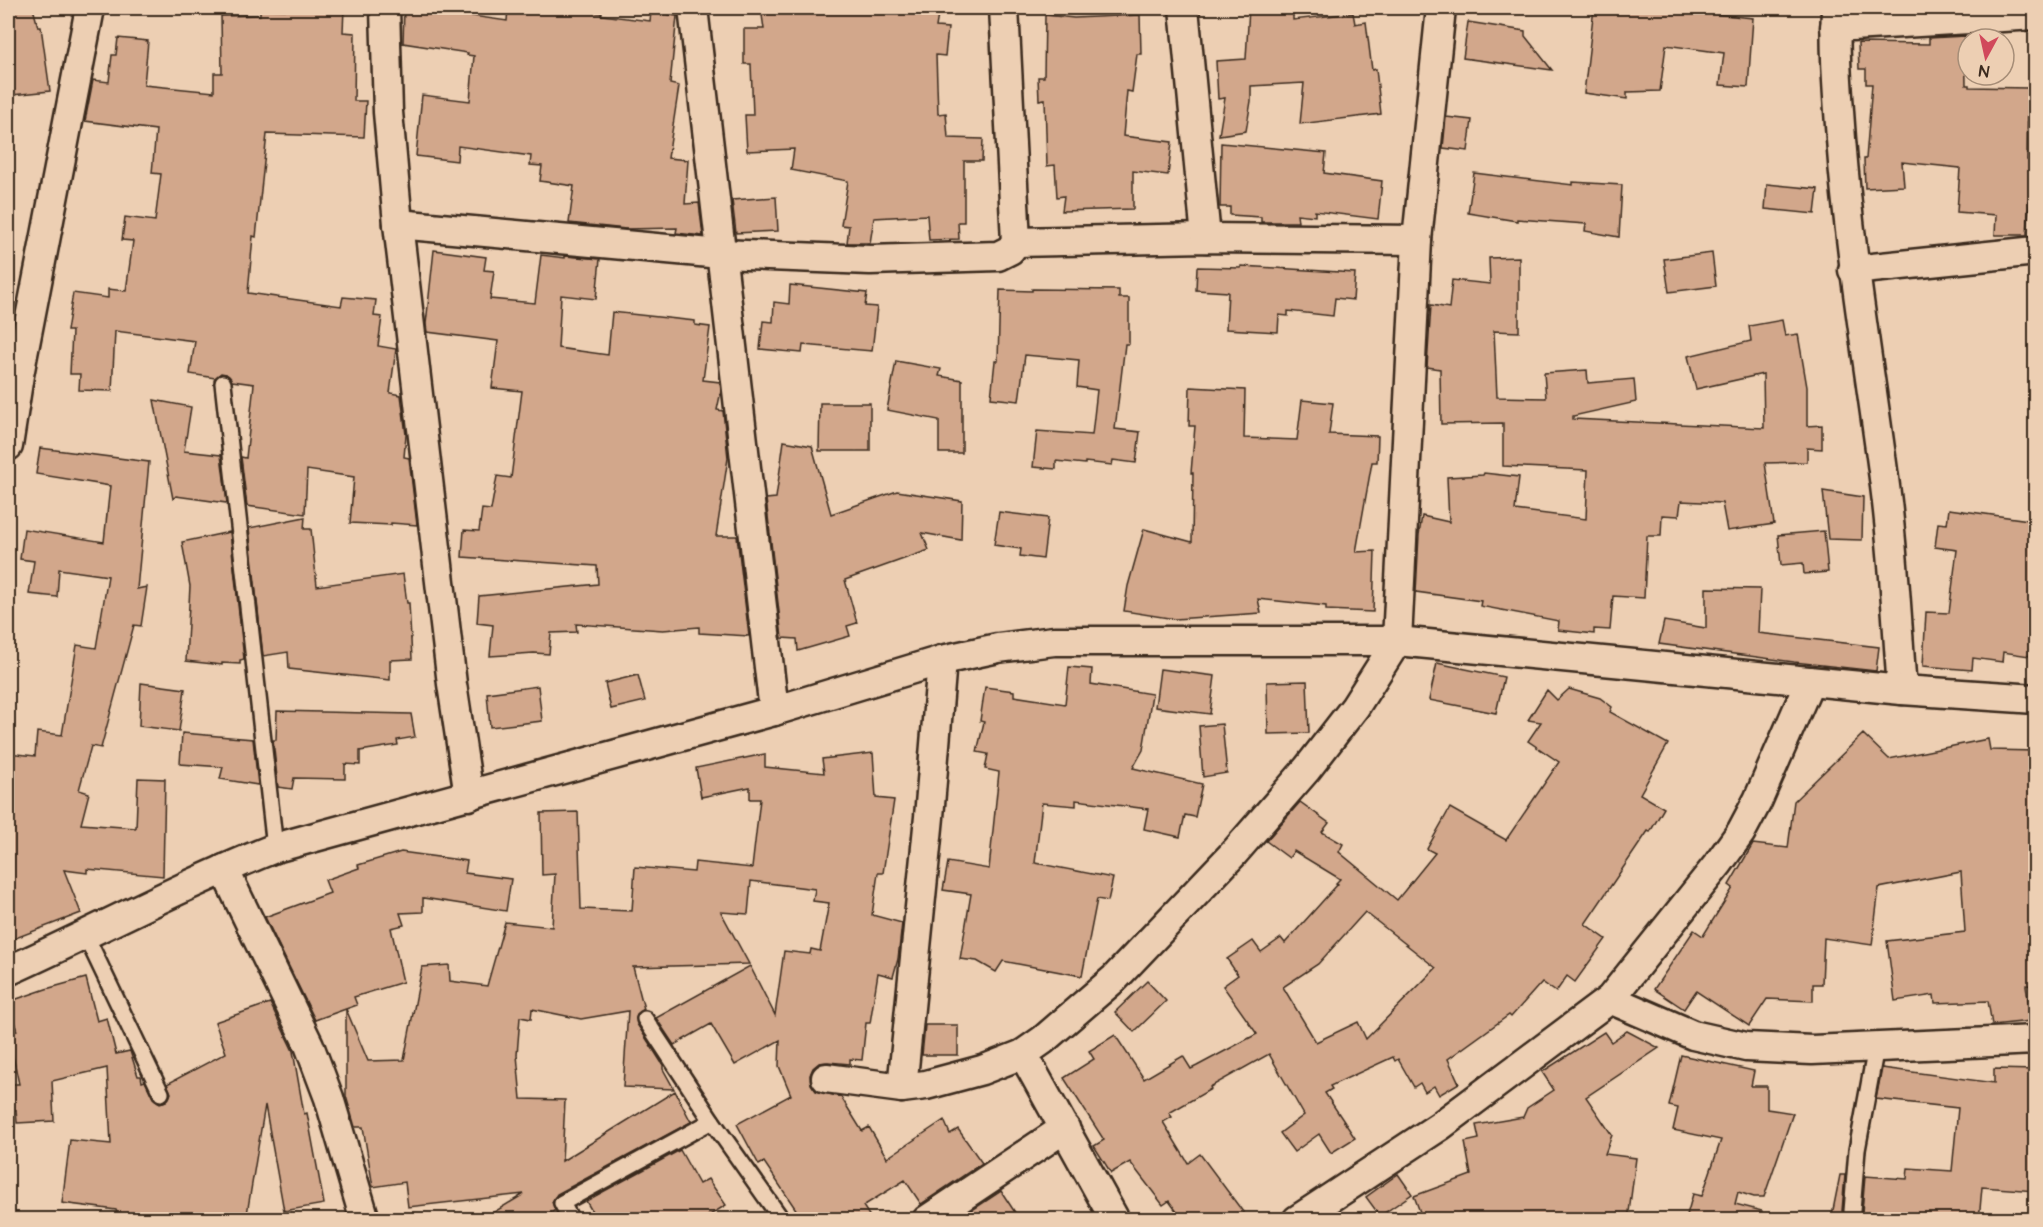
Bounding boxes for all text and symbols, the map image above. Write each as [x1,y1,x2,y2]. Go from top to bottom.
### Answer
north arrow [1956,27,2016,87]
text: N [1978,59,1991,82]

